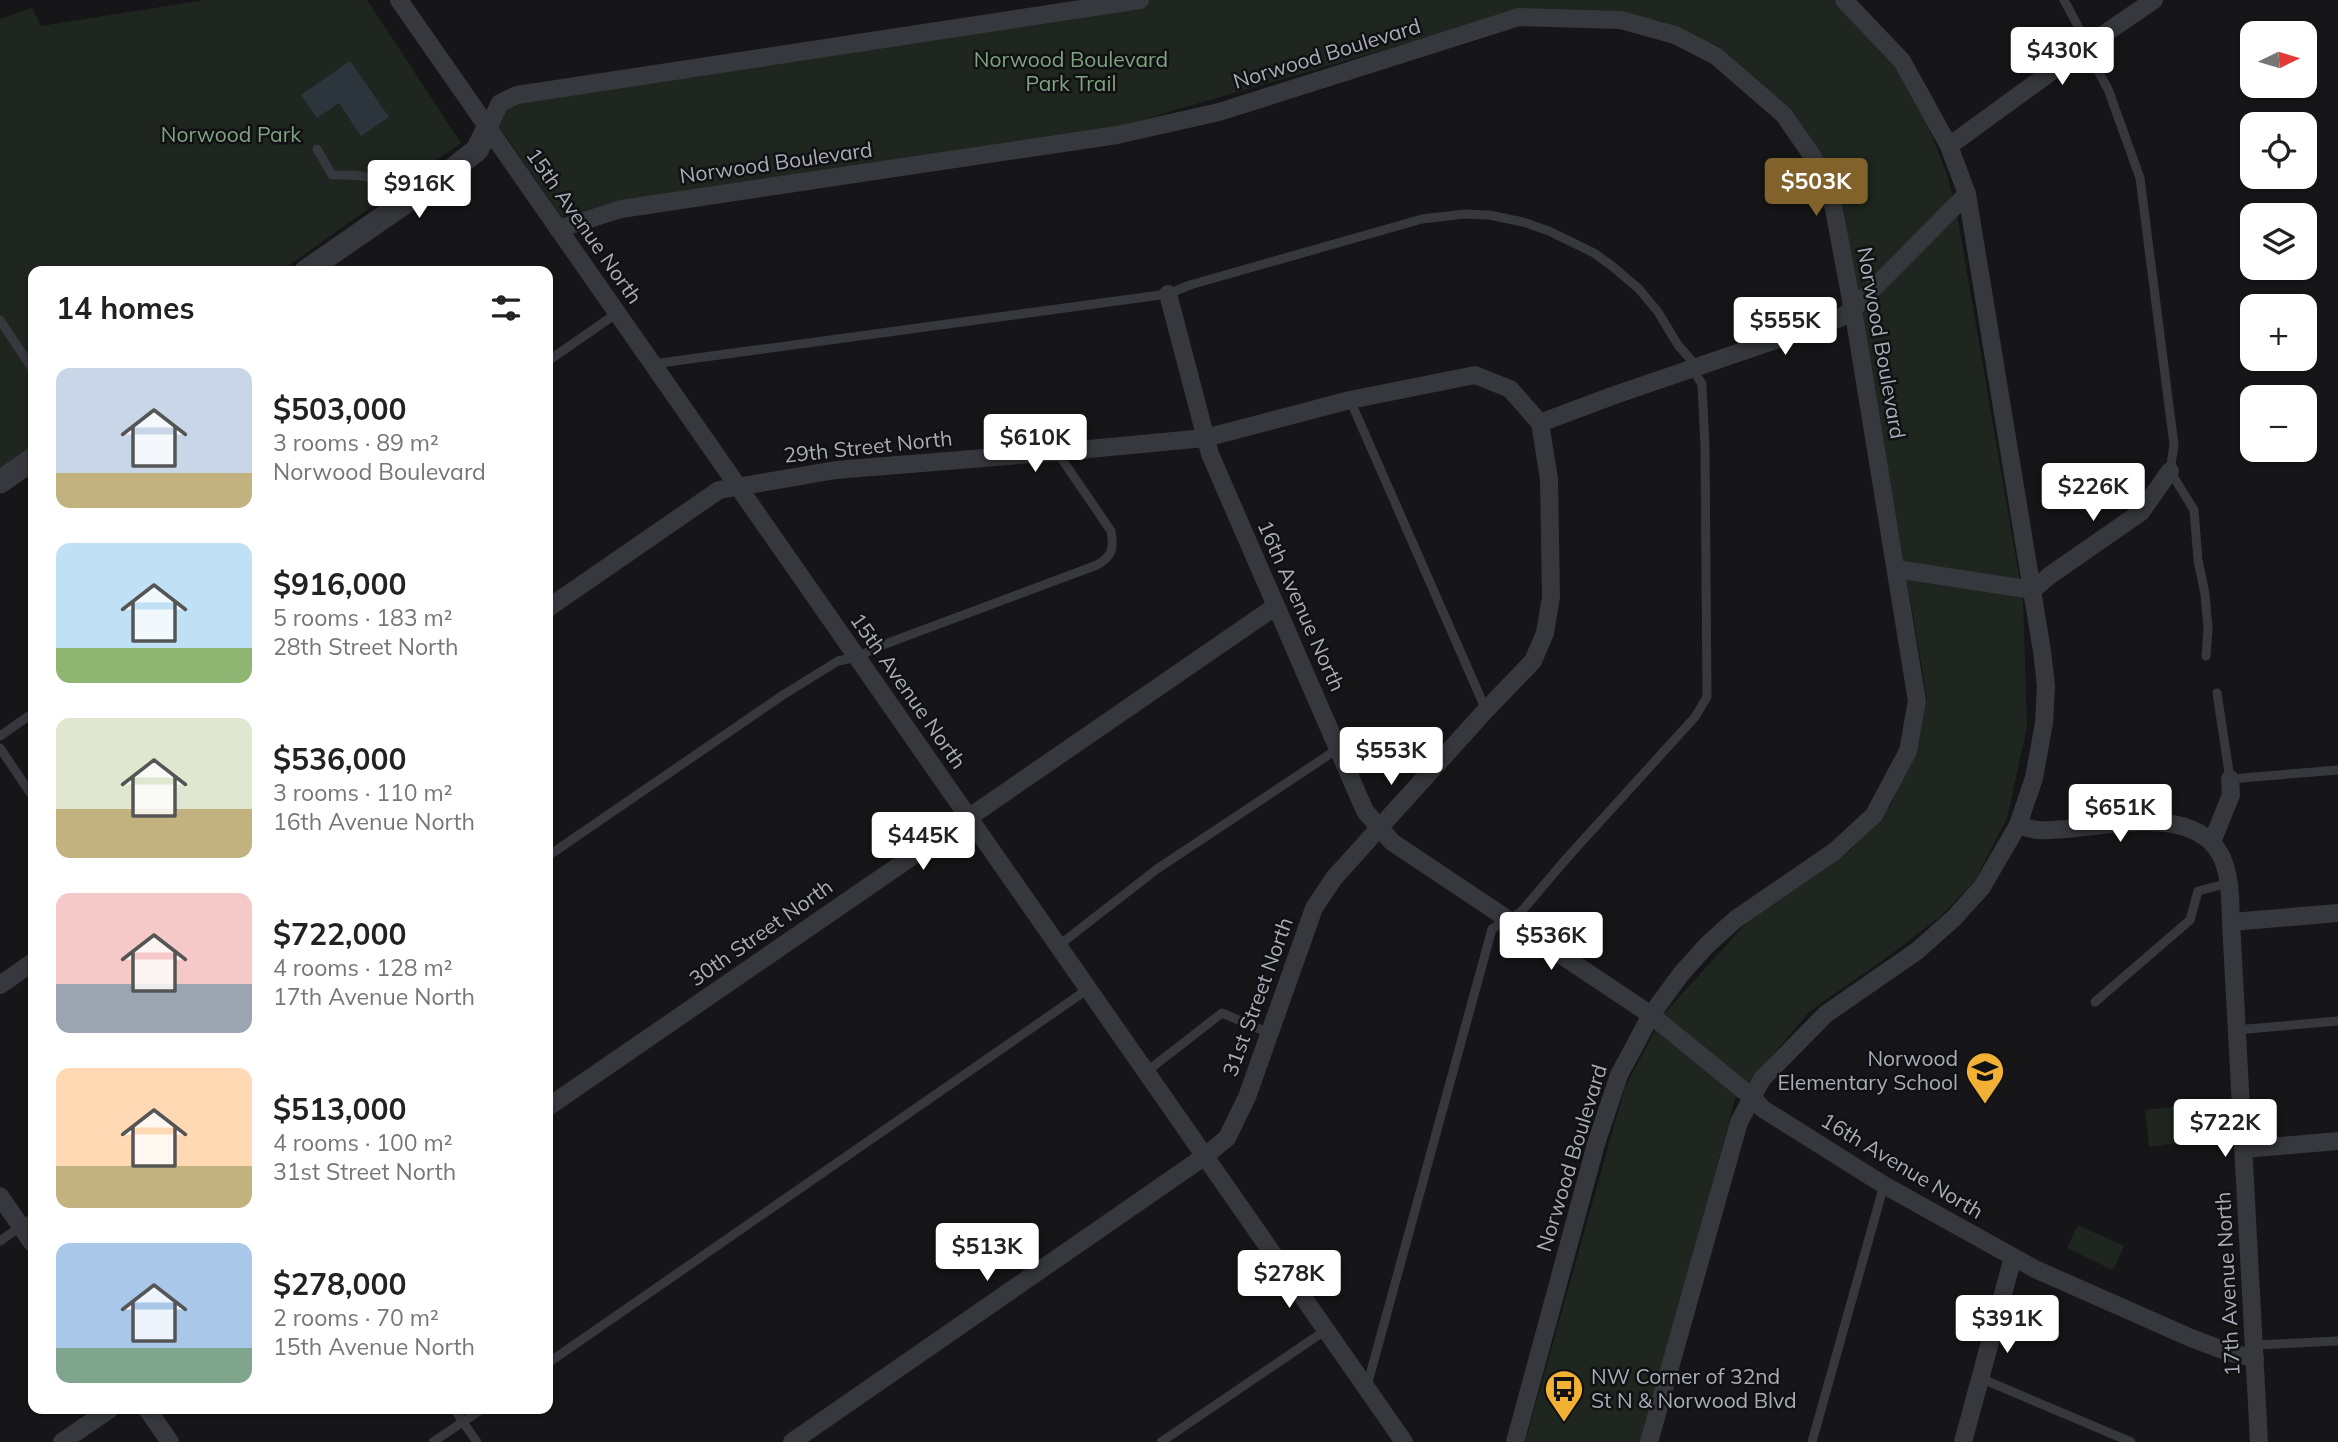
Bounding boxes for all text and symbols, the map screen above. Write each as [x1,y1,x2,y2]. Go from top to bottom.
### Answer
street label: Norwood Boulevard [1230,12,1423,94]
north arrow [2240,21,2317,98]
map controls [2240,21,2317,462]
pin: $430K [2013,28,2111,87]
text: $430K [2027,35,2097,64]
park label: Norwood Boulevard Park Trail [974,46,1168,96]
button: locate [2240,112,2317,189]
park label: Norwood Park [161,121,301,147]
street label: Norwood Boulevard [678,136,874,188]
street label: 15th Avenue North [521,142,648,308]
pin: $503K [1767,158,1865,218]
pin: $916K [370,160,468,220]
text: $503K [1781,166,1851,195]
text: $916K [384,168,454,197]
button: layers [2240,203,2317,280]
street label: Norwood Boulevard [1852,245,1912,441]
text: 14 homes [56,289,195,327]
icon: filters [487,289,525,327]
button: + [2240,294,2317,371]
pin: $555K [1736,298,1834,357]
text: $555K [1750,305,1820,334]
button: − [2240,385,2317,462]
text: $503,000 [273,390,406,428]
icon: home [112,396,196,480]
pin: $610K [986,414,1084,474]
text: $610K [1000,422,1070,451]
street label: 29th Street North [782,424,953,468]
text: 3 rooms · 89 m² [273,428,439,457]
text: Norwood Boulevard [273,457,486,486]
pin: $226K [2044,463,2142,523]
text: $226K [2058,471,2128,500]
street label: 16th Avenue North [1253,516,1351,695]
text: $916,000 [273,565,406,603]
icon: home [112,571,196,655]
text: 5 rooms · 183 m² [273,603,453,632]
street label: 15th Avenue North [845,607,972,773]
text: 28th Street North [273,632,459,661]
pin: $553K [1342,728,1440,787]
text: $553K [1356,735,1426,764]
text: $536,000 [273,740,406,778]
icon: home [112,746,196,830]
text: 3 rooms · 110 m² [273,778,453,807]
pin: $651K [2071,784,2169,844]
text: $651K [2085,792,2155,821]
text: 16th Avenue North [273,807,475,836]
pin: $445K [874,812,972,872]
text: $445K [888,820,958,849]
street label: 30th Street North [684,873,837,991]
pin: $536K [1502,912,1600,972]
street label: 31st Street North [1216,914,1298,1080]
text: $722,000 [273,915,406,953]
text: $536K [1516,920,1586,949]
icon: home [112,921,196,1005]
text: 4 rooms · 128 m² [273,953,453,982]
text: 17th Avenue North [273,982,475,1011]
place label: Norwood Elementary School [1777,1045,1958,1095]
school or university icon: Norwood Elementary School [1964,1050,2006,1105]
street label: Norwood Boulevard [1530,1061,1612,1254]
text: $513,000 [273,1090,406,1128]
icon: home [112,1096,196,1180]
pin: $722K [2176,1100,2274,1159]
street label: 16th Avenue North [1817,1106,1988,1224]
text: $722K [2190,1107,2260,1136]
text: 4 rooms · 100 m² [273,1128,453,1157]
text: 31st Street North [273,1157,456,1186]
street label: 17th Avenue North [2209,1191,2245,1377]
pin: $513K [938,1224,1036,1283]
text: $513K [952,1231,1022,1260]
pin: $278K [1240,1250,1338,1310]
text: $278K [1254,1258,1324,1287]
text: $278,000 [273,1265,406,1303]
icon: home [112,1271,196,1355]
pin: $391K [1958,1296,2056,1355]
text: 2 rooms · 70 m² [273,1303,439,1332]
text: $391K [1972,1303,2042,1332]
text: 15th Avenue North [273,1332,475,1361]
place label: NW Corner of 32nd St N & Norwood Blvd [1591,1363,1797,1413]
bus stop icon: NW Corner of 32nd St N & Norwood Blvd [1543,1368,1585,1423]

